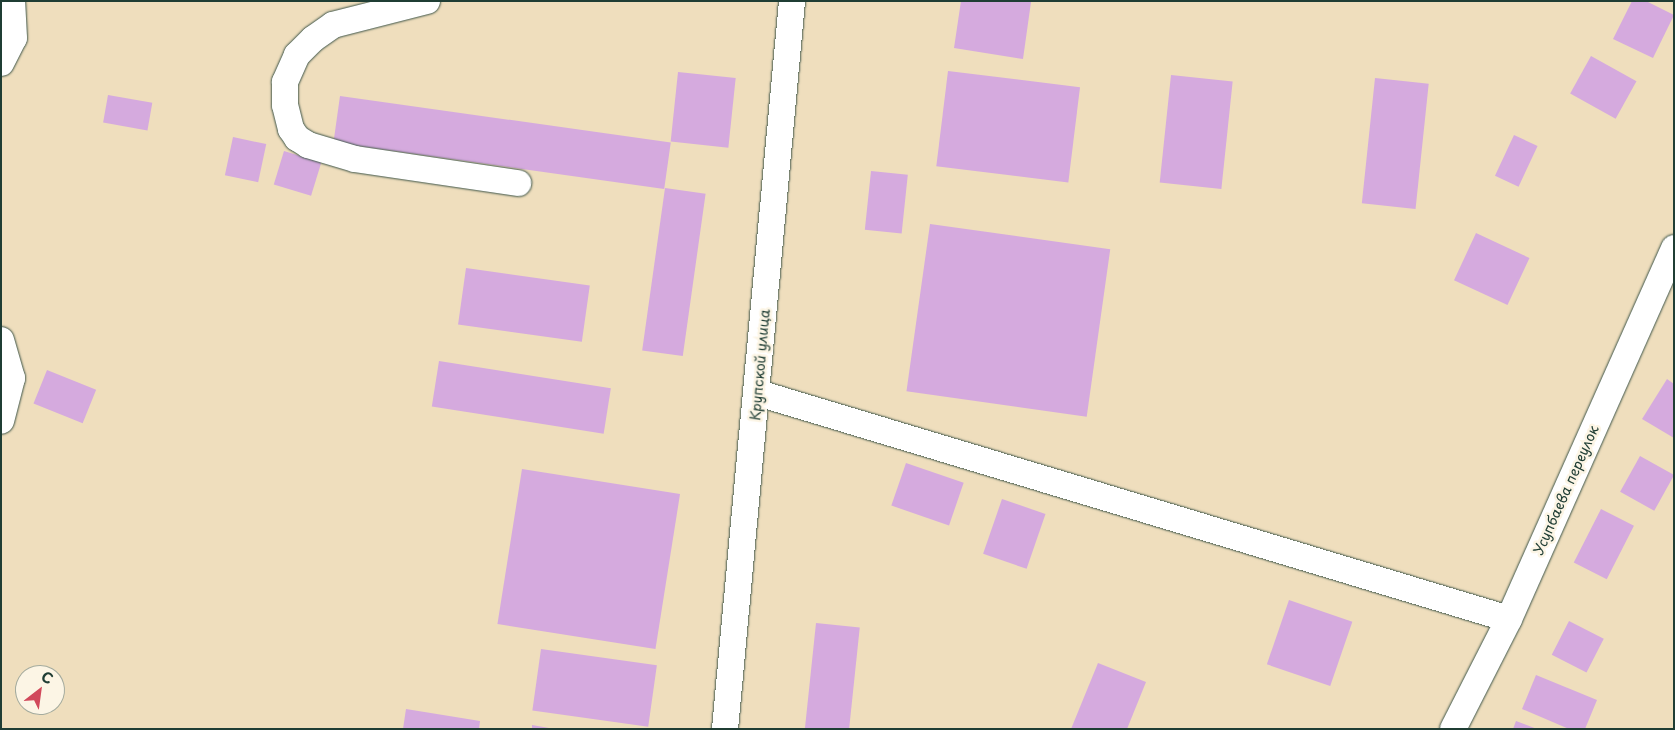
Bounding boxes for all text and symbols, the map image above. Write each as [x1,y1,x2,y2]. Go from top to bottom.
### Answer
street label: Крупской улица [747,308,773,422]
street label: Усупбаева переулок [1530,422,1602,558]
north arrow [15,665,65,715]
text: С [37,666,57,689]

